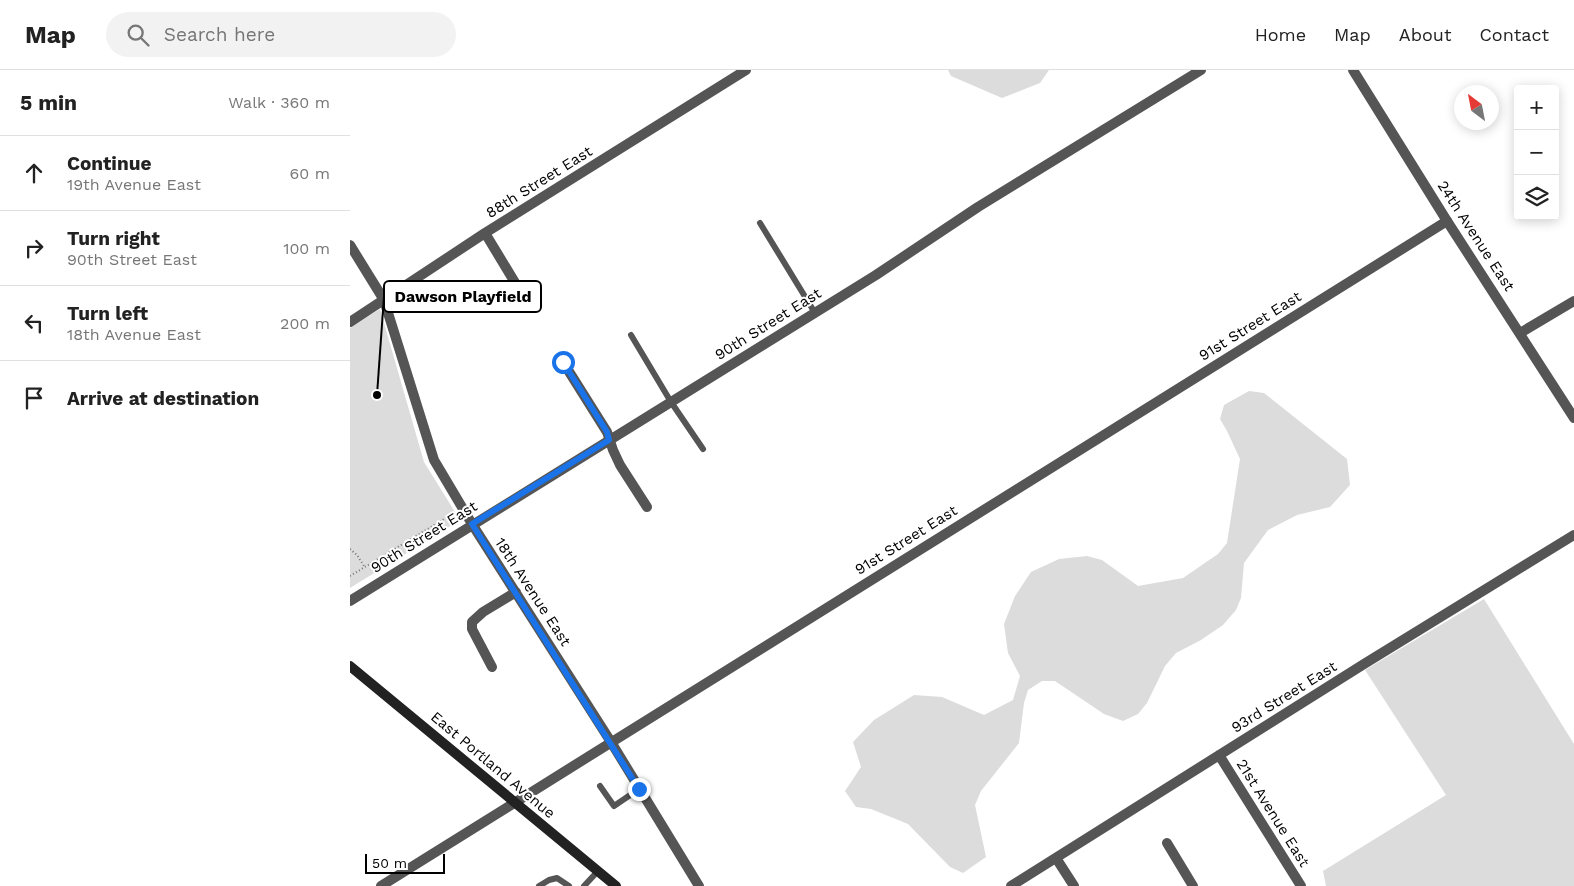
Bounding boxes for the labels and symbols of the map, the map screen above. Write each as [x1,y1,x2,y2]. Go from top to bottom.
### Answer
north arrow [1454,85,1499,130]
street label: 88th Street East [483,142,596,222]
street label: 24th Avenue East [1434,177,1519,295]
callout: Dawson Playfield [384,281,541,312]
street label: 90th Street East [712,284,825,364]
text: Dawson Playfield [395,287,531,306]
street label: 91st Street East [1196,287,1305,365]
route start [552,351,575,374]
street label: 90th Street East [368,497,481,577]
street label: 91st Street East [852,501,961,579]
street label: 18th Avenue East [491,534,575,650]
street label: 93rd Street East [1228,657,1341,737]
street label: East Portland Avenue [427,708,559,822]
street label: 21st Avenue East [1233,756,1314,871]
route end [628,778,651,801]
scale bar [365,851,445,874]

